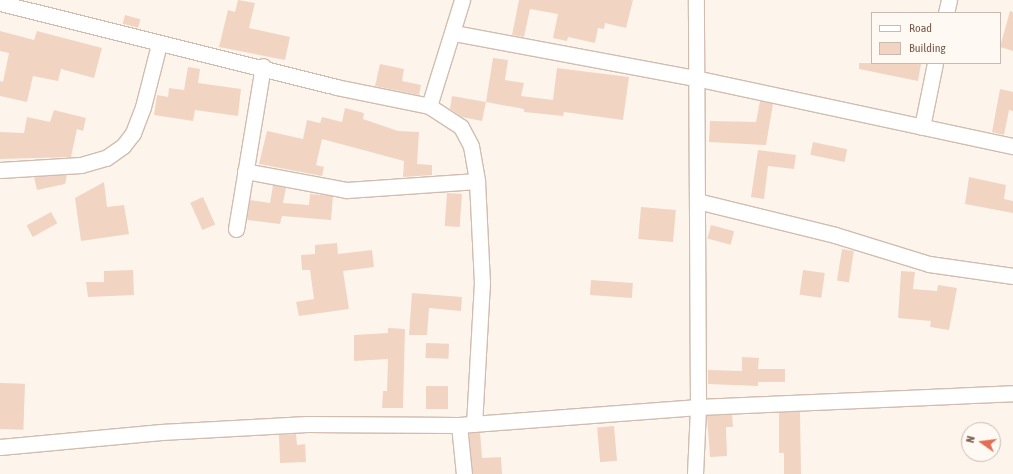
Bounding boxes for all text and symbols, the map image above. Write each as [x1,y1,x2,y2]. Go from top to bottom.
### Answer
legend [871,12,1001,64]
text: Road [909,21,932,35]
text: Building [909,41,946,55]
north arrow [961,422,1001,462]
text: N [964,435,977,444]

